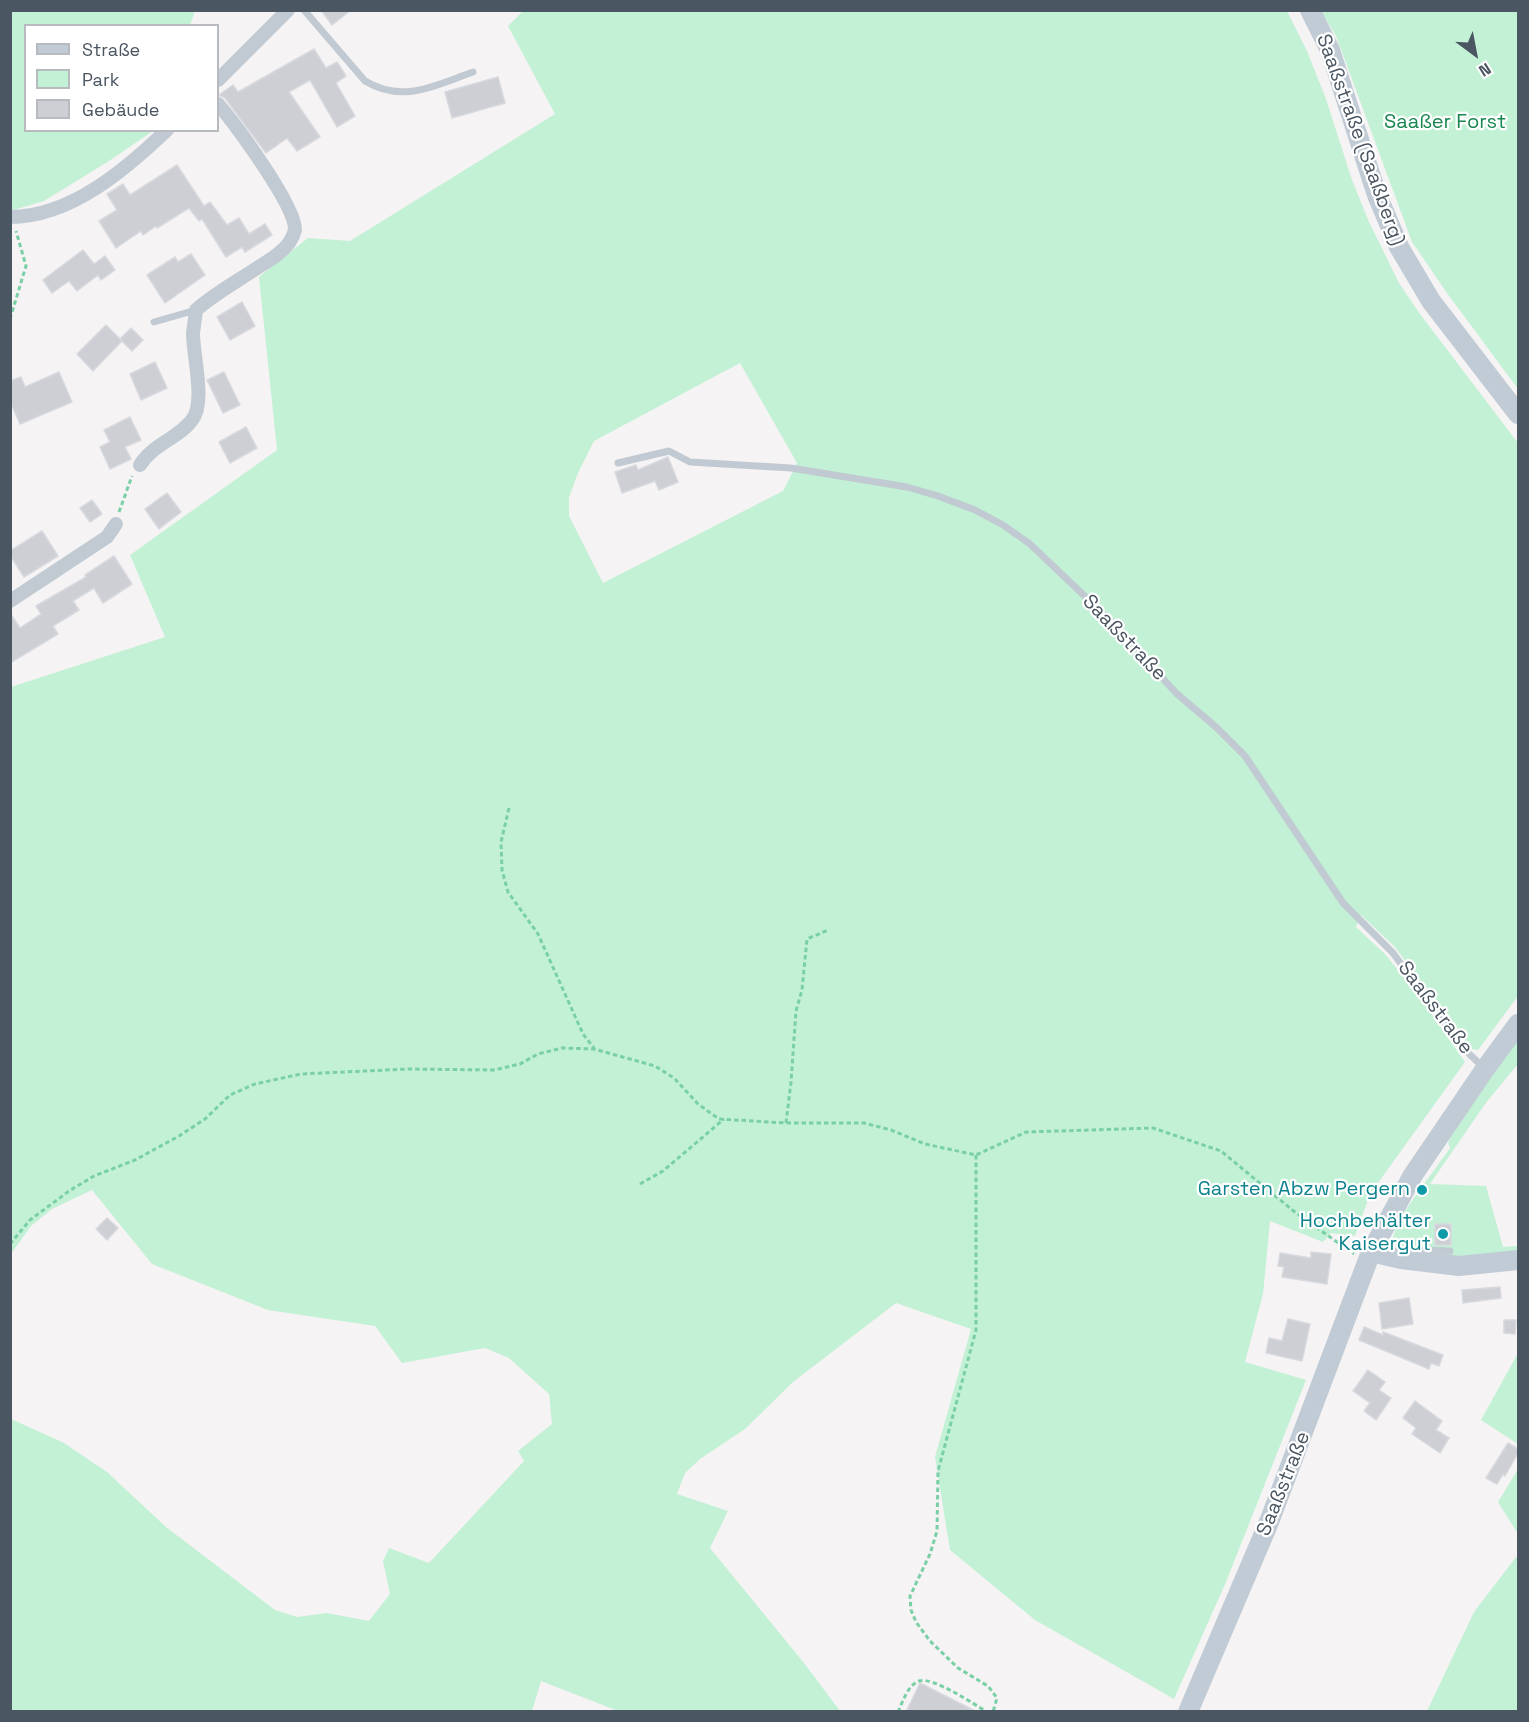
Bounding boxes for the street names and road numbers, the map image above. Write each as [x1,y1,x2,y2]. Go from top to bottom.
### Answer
street label: Saaßstraße (Saaßberg) [1311,31,1409,249]
street label: Saaßstraße [1077,590,1171,686]
street label: Saaßstraße [1392,957,1478,1059]
street label: Saaßstraße [1252,1428,1316,1540]

